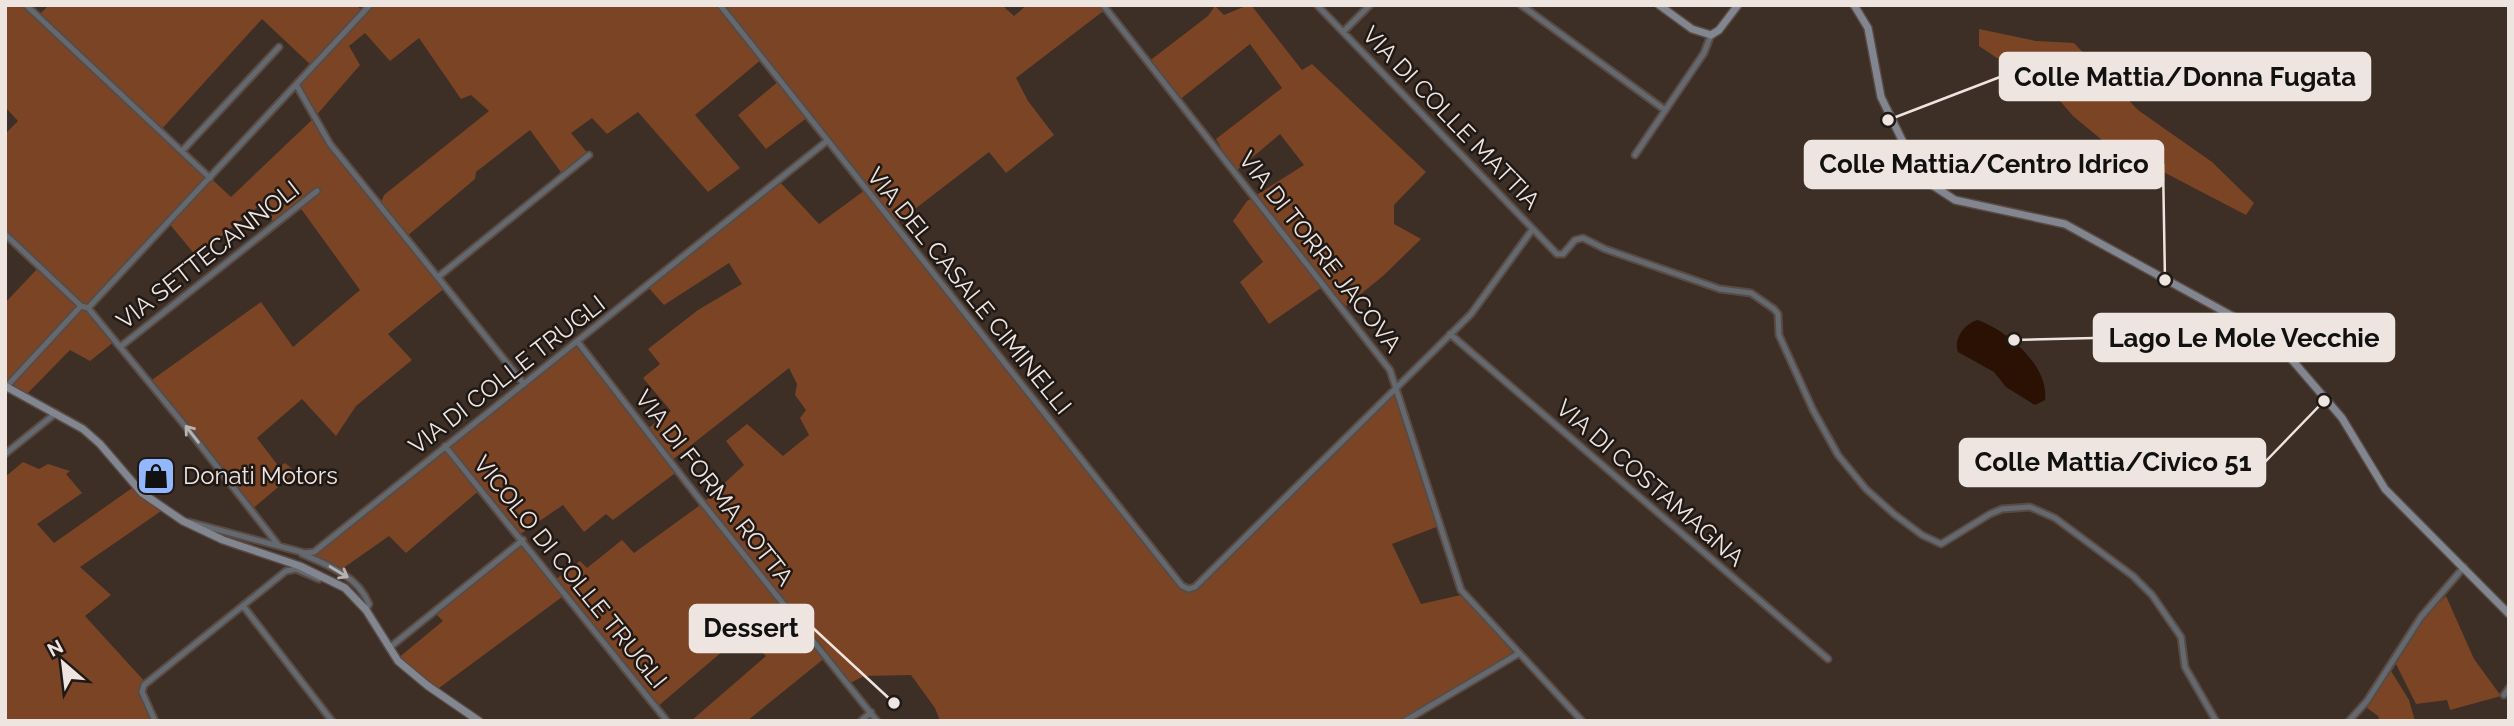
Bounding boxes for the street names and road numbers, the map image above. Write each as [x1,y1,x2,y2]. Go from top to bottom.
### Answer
street label: VIA DI COLLE MATTIA [1356,20,1546,215]
street label: VIA DI TORRE JACOVA [1233,145,1408,358]
street label: VIA DEL CASALE CIMINELLI [861,162,1078,420]
street label: VIA SETTECANNOLI [110,174,305,335]
street label: VIA DI COLLE TRUGLI [403,289,611,460]
street label: VIA DI FORMA ROTTA [629,384,800,591]
street label: VIA DI COSTAMAGNA [1550,393,1750,572]
street label: VICOLO DI COLLE TRUGLI [468,449,673,694]

